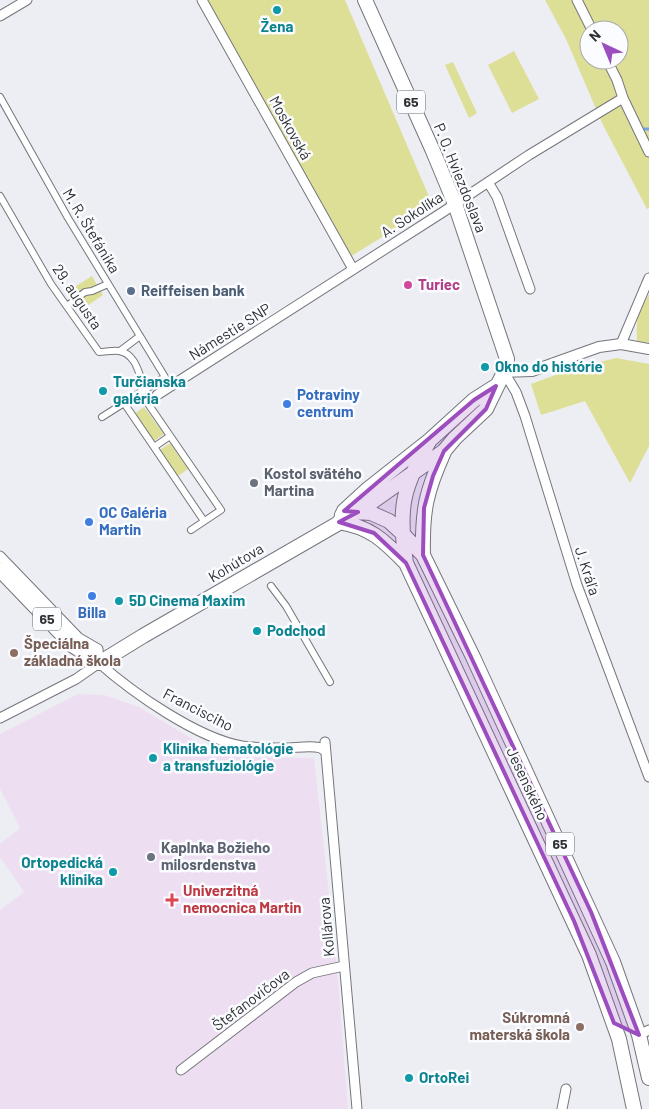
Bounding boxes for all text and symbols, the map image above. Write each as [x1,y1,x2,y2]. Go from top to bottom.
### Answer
marker: Žena [271,4,283,16]
place label: Žena [261,17,293,35]
north arrow [579,20,629,70]
text: N [585,26,604,45]
road number: 65 [397,90,425,114]
street label: Moskovská [266,92,316,163]
street label: P. O. Hviezdoslava [431,120,491,235]
street label: M. R. Štefánika [59,185,124,276]
street label: A. Sokolíka [377,187,446,241]
street label: 29. augusta [49,260,106,333]
place label: Turiec [418,275,460,293]
marker: Turiec [402,279,414,291]
place label: Reiffeisen bank [141,281,245,299]
marker: Reiffeisen bank [125,285,137,297]
street label: Námestie SNP [185,299,274,363]
place label: Okno do histórie [495,357,603,375]
marker: Okno do histórie [479,361,491,373]
place label: Turčianska galéria [113,372,186,407]
marker: Turčianska galéria [97,385,109,397]
place label: Potraviny centrum [297,385,360,420]
marker: Potraviny centrum [281,398,293,410]
place label: Kostol svätého Martina [264,464,362,499]
marker: Kostol svätého Martina [248,477,260,489]
place label: OC Galéria Martin [99,503,167,538]
marker: OC Galéria Martin [83,516,95,528]
street label: Kohútova [205,539,266,586]
street label: J. Kráľa [572,544,604,597]
marker: Billa [86,590,98,602]
place label: 5D Cinema Maxim [129,591,245,609]
marker: 5D Cinema Maxim [113,595,125,607]
place label: Billa [78,603,106,621]
road number: 65 [33,608,61,630]
place label: Podchod [267,621,325,639]
marker: Podchod [251,625,263,637]
place label: Špeciálna základná škola [24,634,121,669]
marker: Špeciálna základná škola [8,647,20,659]
street label: Francisciho [160,684,236,734]
place label: Klinika hematológie a transfuziológie [163,739,293,774]
street label: Jesenského [503,744,553,823]
marker: Klinika hematológie a transfuziológie [147,752,159,764]
road number: 65 [546,832,574,856]
place label: Kaplnka Božieho milosrdenstva [161,838,270,873]
marker: Kaplnka Božieho milosrdenstva [145,851,157,863]
place label: Ortopedická klinika [21,853,103,888]
marker: Ortopedická klinika [107,866,119,878]
place label: Univerzitná nemocnica Martin [183,881,301,916]
marker: Univerzitná nemocnica Martin [165,893,179,907]
street label: Kollárova [314,897,338,958]
street label: Štefanovičova [208,964,292,1034]
place label: Súkromná materská škola [469,1008,570,1043]
marker: Súkromná materská škola [574,1021,586,1033]
place label: OrtoRei [419,1068,469,1086]
marker: OrtoRei [403,1072,415,1084]

